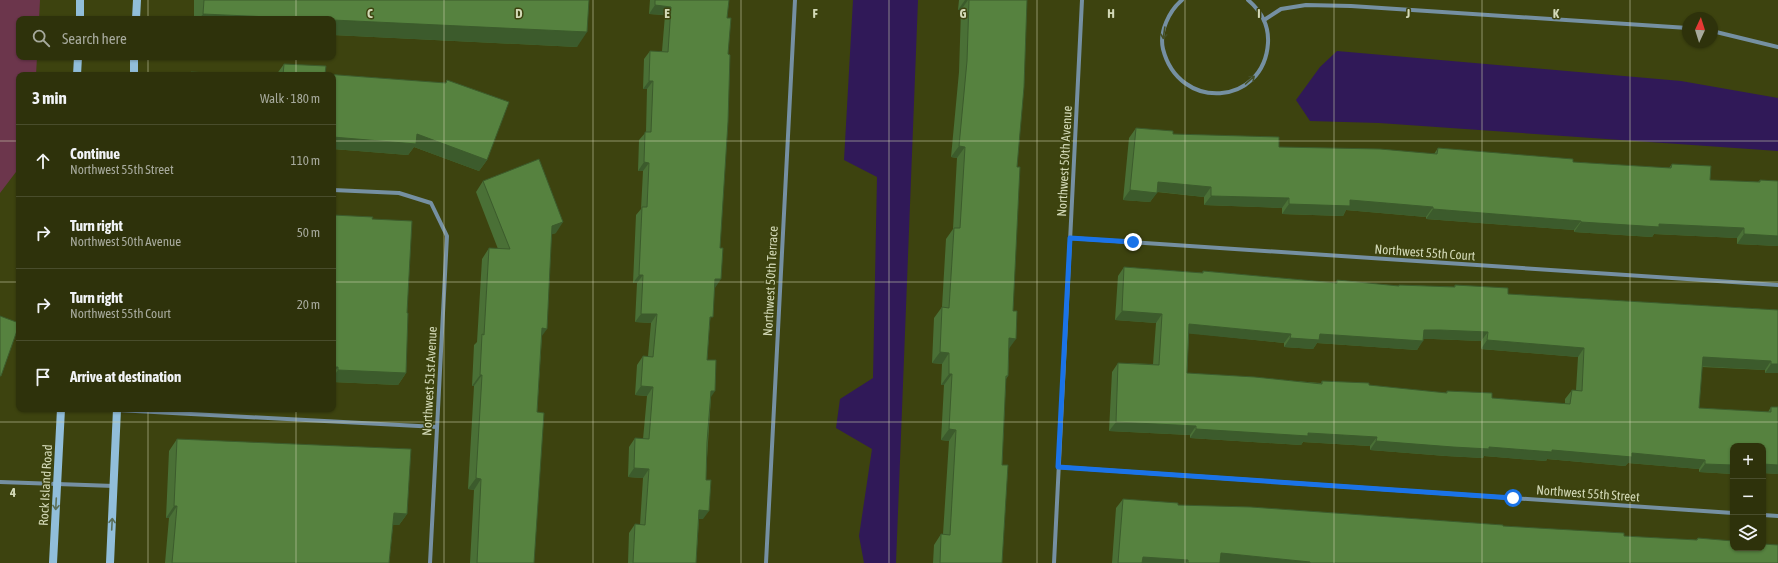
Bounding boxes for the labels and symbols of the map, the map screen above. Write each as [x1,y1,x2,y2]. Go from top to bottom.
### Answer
text: C [367,6,373,21]
text: D [515,6,523,21]
text: E [664,6,670,21]
text: F [812,6,818,21]
text: G [960,6,967,21]
text: H [1107,6,1115,21]
text: I [1257,6,1261,21]
text: J [1405,6,1410,21]
text: K [1553,6,1560,21]
north arrow [1682,12,1718,48]
one-way arrow [1160,26,1168,39]
one-way arrow [1245,75,1256,84]
street label: Northwest 50th Avenue [1054,105,1075,217]
street label: Northwest 50th Terrace [760,226,781,336]
route end [1124,233,1142,251]
street label: Northwest 55th Court [1374,241,1476,264]
street label: Northwest 51st Avenue [419,326,440,436]
street label: Rock Island Road [36,444,55,526]
street label: Northwest 55th Street [1536,482,1640,505]
text: 4 [9,485,16,500]
route start [1504,489,1522,507]
one-way arrow [52,497,59,510]
one-way arrow [108,518,115,531]

